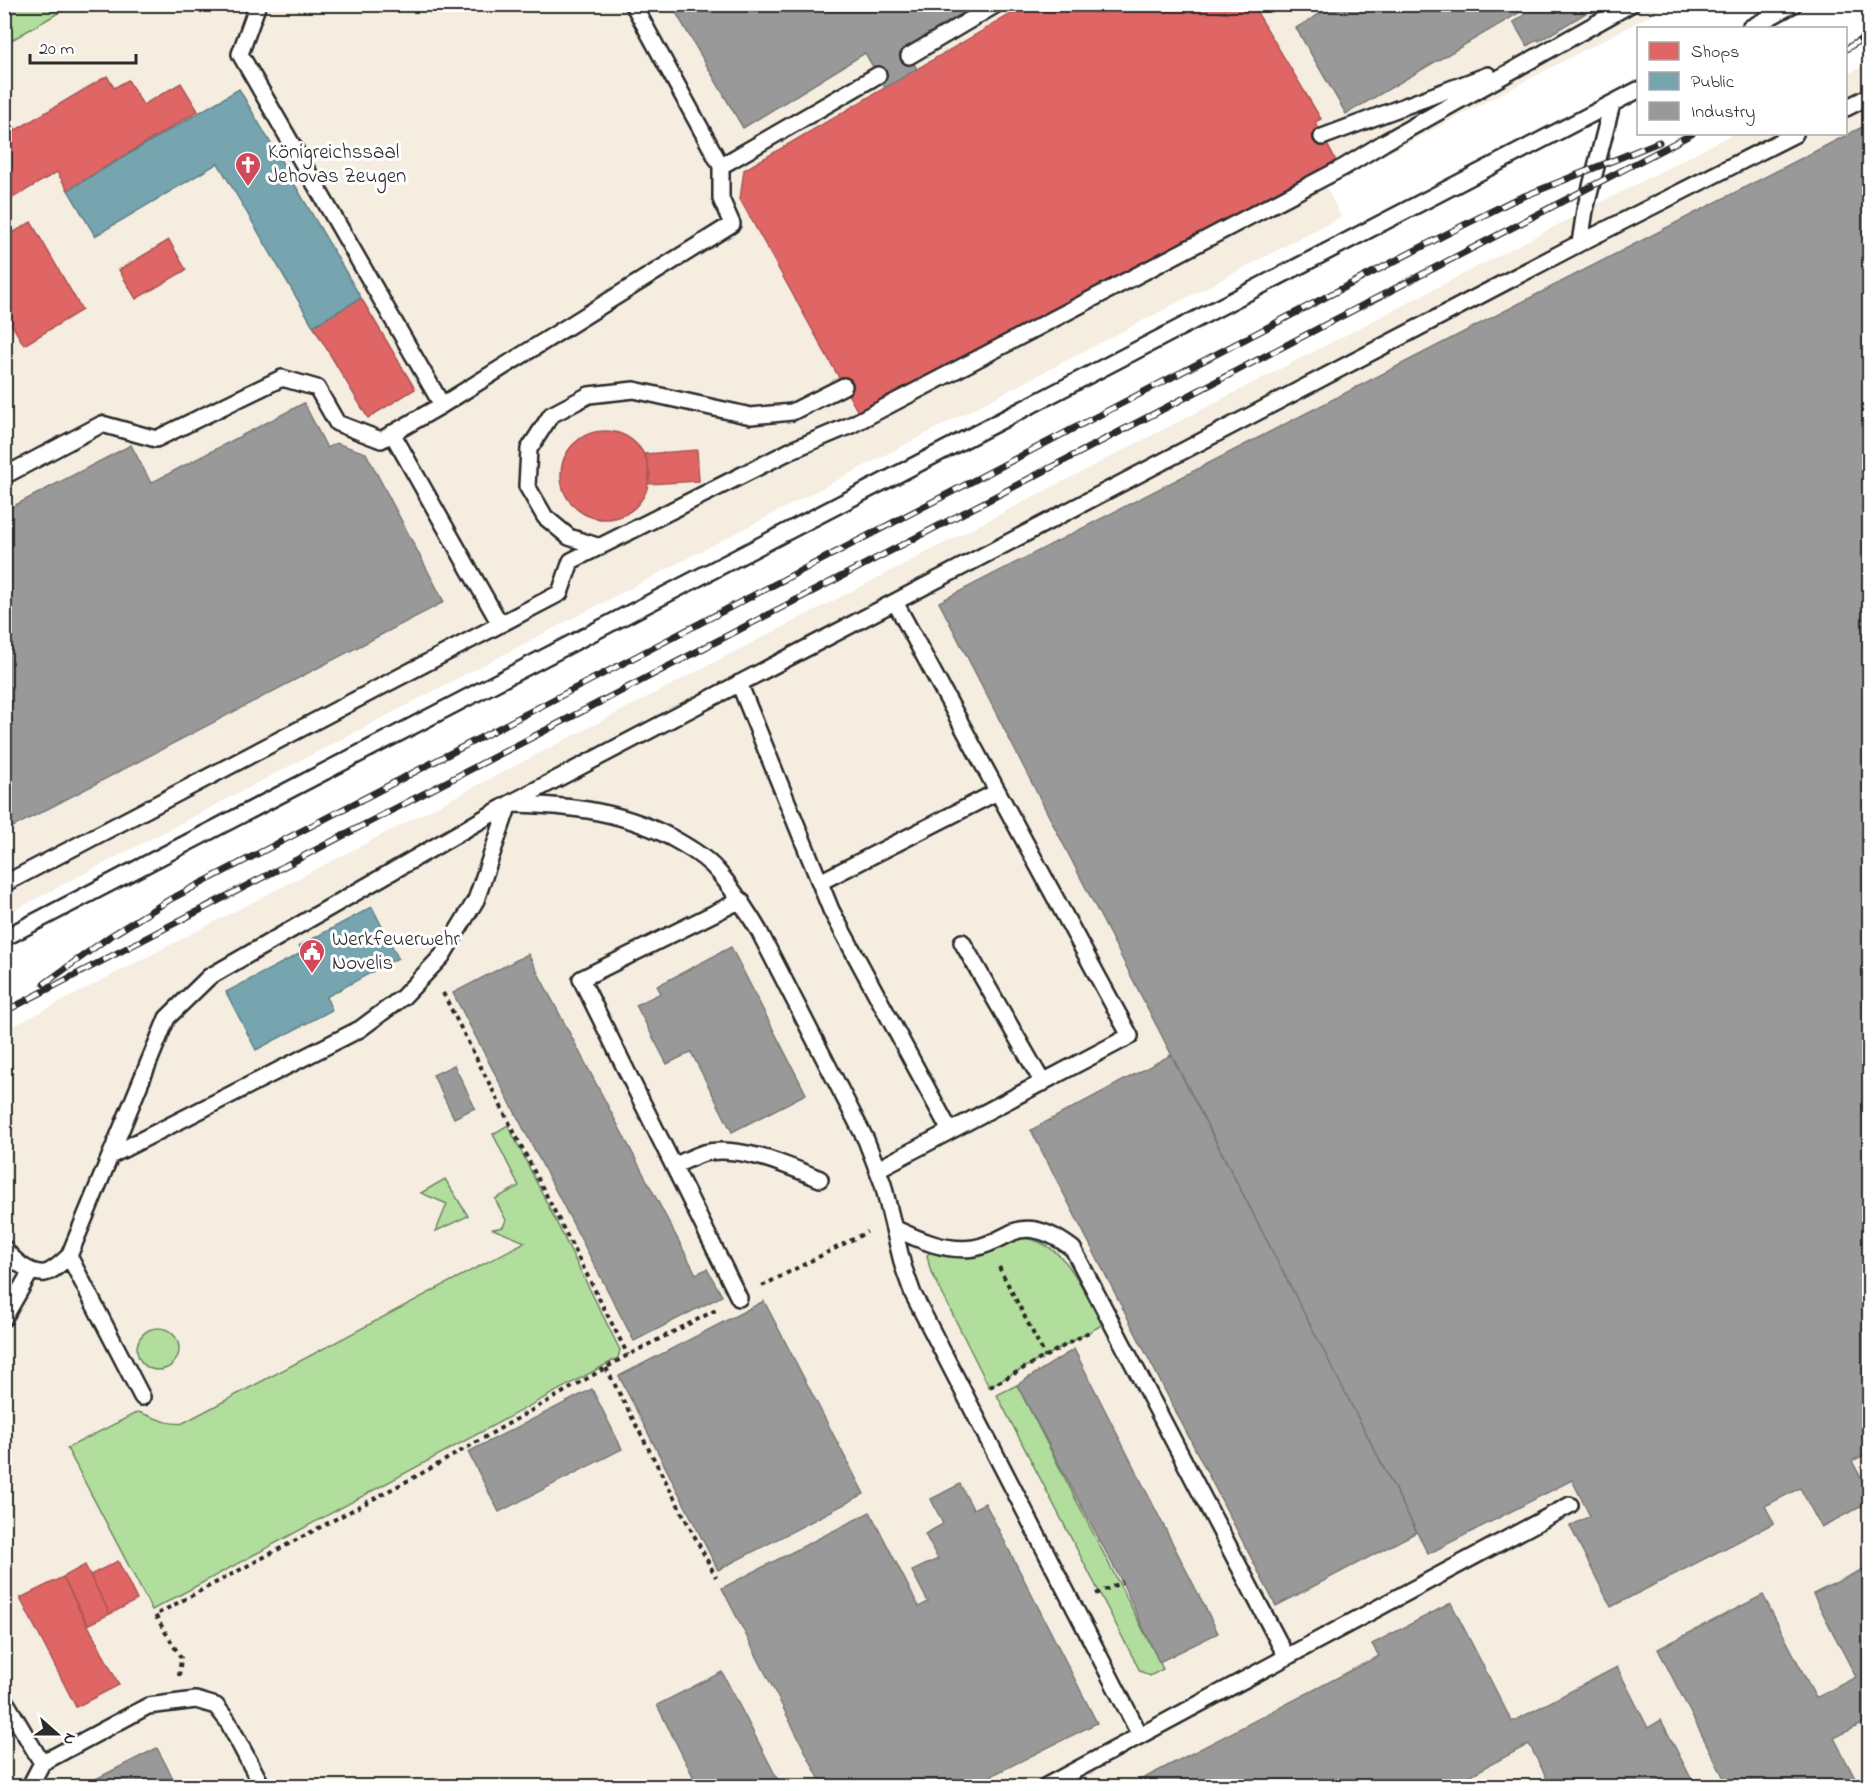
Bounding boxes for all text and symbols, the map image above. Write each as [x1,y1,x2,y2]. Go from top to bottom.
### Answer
scale bar [30,27,136,65]
legend [1637,27,1847,135]
text: 20 m [39,37,74,63]
text: Shops [1691,40,1739,66]
text: Public [1691,70,1734,96]
text: Industry [1691,100,1755,126]
place label: Königreichssaal Jehovas Zeugen [268,138,406,194]
church icon: Königreichssaal Jehovas Zeugen [233,150,263,188]
place label: Werkfeuerwehr Novelis [332,925,461,979]
public building icon: Werkfeuerwehr Novelis [297,937,327,975]
north arrow [27,1704,87,1764]
text: N [56,1729,82,1748]

